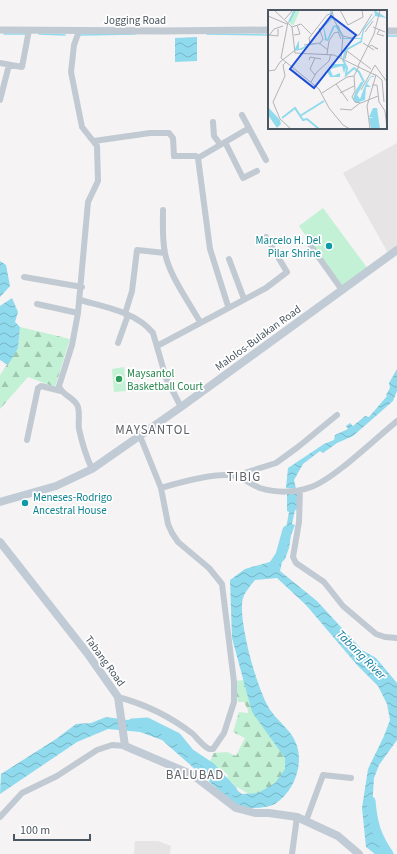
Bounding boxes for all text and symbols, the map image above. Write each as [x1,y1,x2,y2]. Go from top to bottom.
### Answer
inset map [268,10,387,129]
street label: Jogging Road [104,13,166,28]
place label: Marcelo H. Del Pilar Shrine [255,233,322,261]
marker: Marcelo H. Del Pilar Shrine [324,241,334,251]
street label: Malolos-Bulakan Road [212,302,304,374]
place label: Maysantol Basketball Court [127,366,203,394]
marker: Maysantol Basketball Court [114,374,124,384]
district label: MAYSANTOL [115,421,191,439]
district label: TIBIG [227,468,261,486]
place label: Meneses-Rodrigo Ancestral House [33,490,112,518]
marker: Meneses-Rodrigo Ancestral House [20,498,30,508]
water label: Tabang River [332,626,390,684]
street label: Tabang Road [81,633,129,689]
district label: BALUBAD [166,766,224,784]
scale bar [14,816,90,842]
text: 100 m [20,822,50,839]

